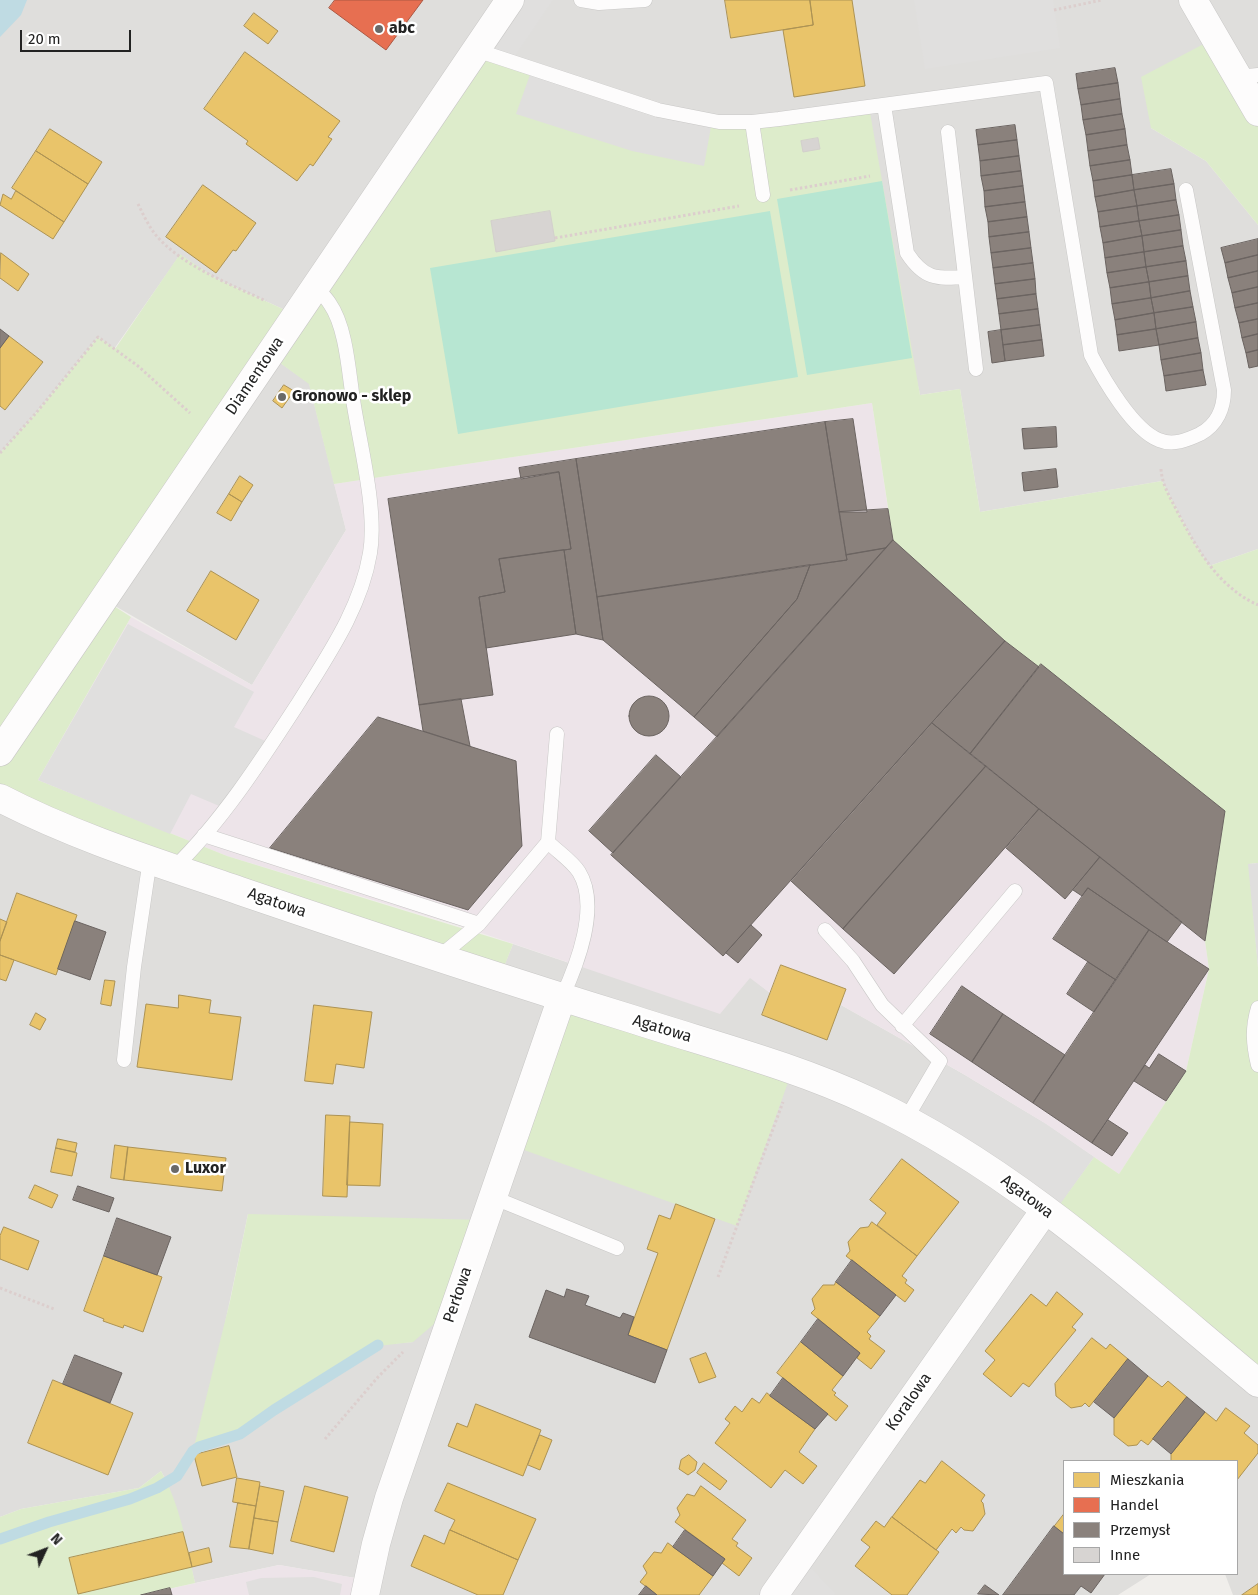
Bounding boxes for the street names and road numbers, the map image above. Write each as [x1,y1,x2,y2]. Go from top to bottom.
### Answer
street label: Diamentowa [222,333,288,419]
street label: Agatowa [245,884,309,922]
street label: Agatowa [630,1011,694,1047]
street label: Agatowa [997,1171,1057,1223]
street label: Perłowa [440,1265,476,1325]
street label: Koralowa [882,1369,936,1435]

